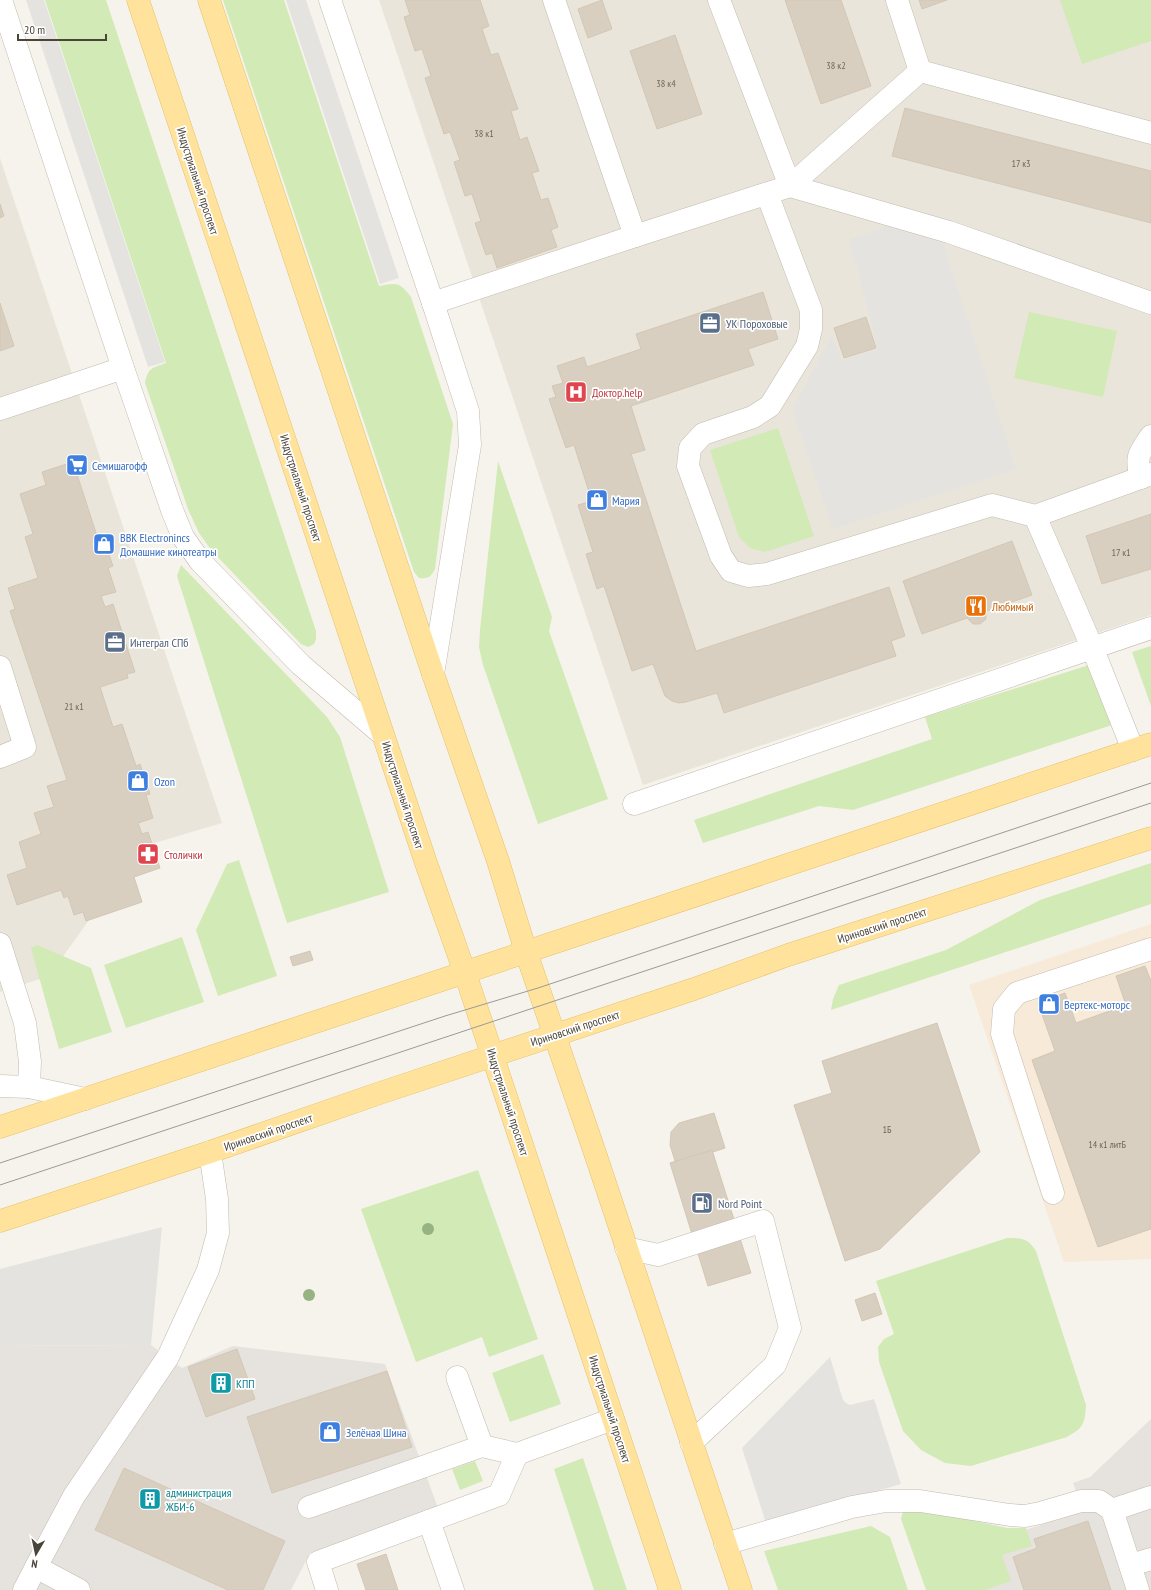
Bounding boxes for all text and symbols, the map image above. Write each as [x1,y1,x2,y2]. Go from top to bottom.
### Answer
scale bar [18,16,106,42]
text: 20 m [24,22,45,37]
house number: 38 к2 [826,59,846,72]
house number: 38 к4 [656,77,676,90]
street label: Индустриальный проспект [174,125,222,237]
house number: 38 к1 [474,127,494,140]
house number: 17 к3 [1011,157,1031,170]
office icon: УК Пороховые [697,310,723,336]
place label: УК Пороховые [726,316,788,331]
hospital icon: Доктор.help [563,379,589,405]
place label: Доктор.help [592,385,643,400]
street label: Индустриальный проспект [277,432,325,544]
supermarket icon: Семишагофф [64,452,90,478]
place label: Семишагофф [92,458,148,473]
shop icon: Мария [584,487,610,513]
place label: Мария [612,493,640,508]
place label: BBK Electronincs Домашние кинотеатры [120,530,217,559]
shop icon: BBK Electronincs Домашние кинотеатры [91,531,117,557]
house number: 17 к1 [1111,546,1131,559]
restaurant icon: Любимый [963,593,989,619]
place label: Любимый [991,599,1033,614]
office icon: Интеграл СПб [102,629,128,655]
place label: Интеграл СПб [130,635,188,650]
house number: 21 к1 [64,700,84,713]
street label: Индустриальный проспект [379,739,427,851]
shop icon: Ozon [125,768,151,794]
place label: Ozon [154,774,175,789]
pharmacy icon: Столички [135,841,161,867]
place label: Столички [164,847,203,862]
street label: Ириновский проспект [836,903,929,946]
shop icon: Вертекс-моторс [1036,991,1062,1017]
place label: Вертекс-моторс [1064,997,1131,1012]
street label: Ириновский проспект [529,1006,622,1049]
street label: Индустриальный проспект [484,1046,532,1158]
street label: Ириновский проспект [222,1110,314,1154]
house number: 1Б [883,1123,892,1136]
house number: 14 к1 литБ [1088,1138,1126,1151]
fuel station icon: Nord Point [689,1190,715,1216]
place label: Nord Point [718,1196,763,1211]
street label: Индустриальный проспект [586,1353,634,1465]
building icon: КПП [208,1370,234,1396]
place label: КПП [236,1376,255,1391]
shop icon: Зелёная Шина [317,1419,343,1445]
place label: Зелёная Шина [346,1425,407,1440]
place label: администрация ЖБИ-6 [165,1485,232,1514]
building icon: администрация ЖБИ-6 [137,1486,163,1512]
north arrow [16,1534,56,1574]
text: N [30,1556,38,1571]

